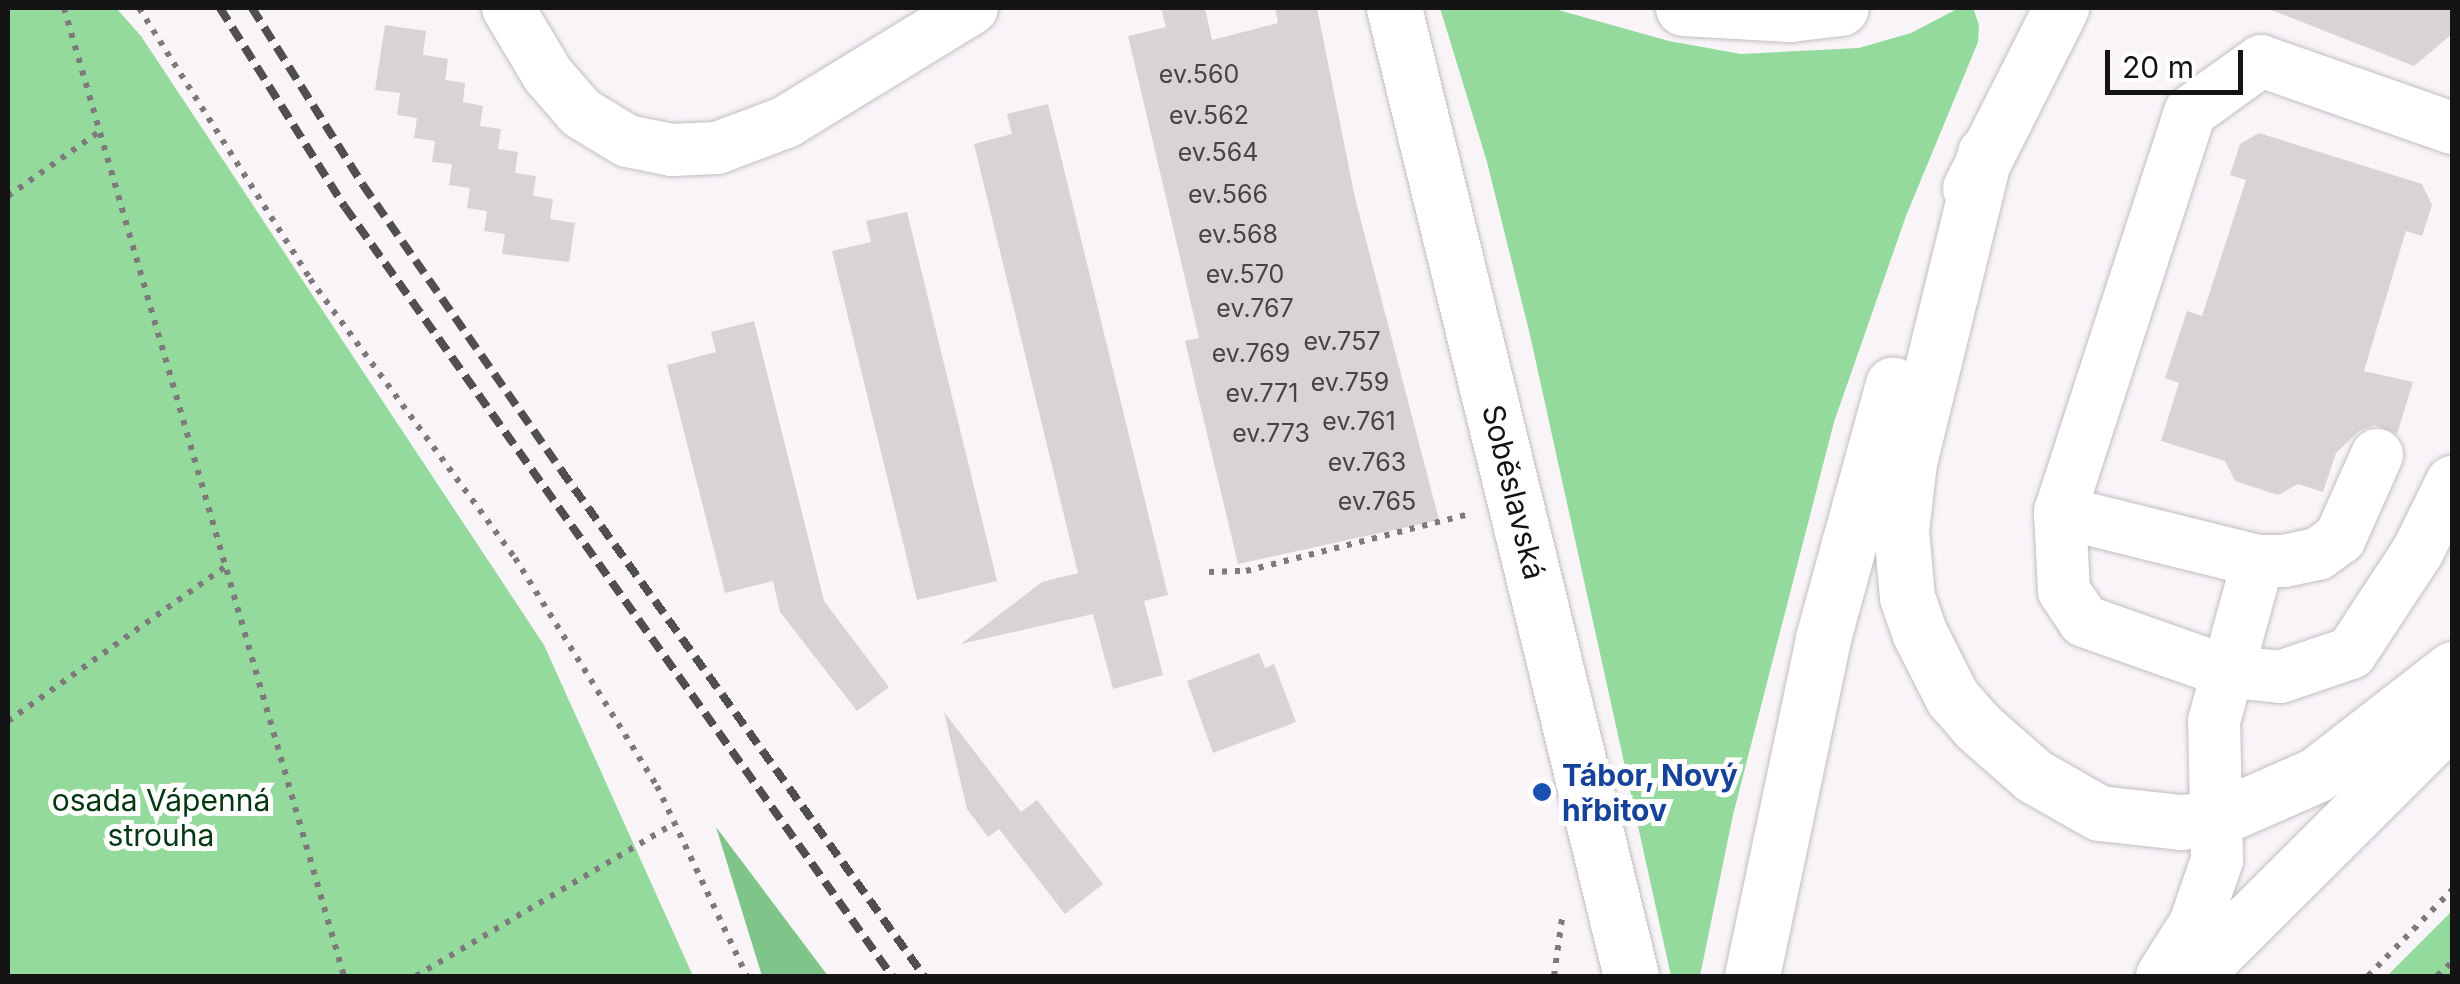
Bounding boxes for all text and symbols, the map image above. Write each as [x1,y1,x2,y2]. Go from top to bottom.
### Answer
scale bar [2110,30,2248,92]
text: 20 m [2122,49,2194,85]
house number: ev.560 [1159,59,1239,89]
house number: ev.562 [1169,100,1249,130]
house number: ev.564 [1178,137,1258,167]
house number: ev.566 [1188,179,1268,209]
house number: ev.568 [1198,219,1278,249]
house number: ev.570 [1206,259,1284,289]
house number: ev.767 [1216,293,1294,323]
house number: ev.757 [1303,326,1381,356]
house number: ev.769 [1212,338,1290,368]
house number: ev.759 [1311,367,1389,397]
house number: ev.771 [1226,378,1298,408]
street label: Soběslavská [1475,401,1553,583]
house number: ev.761 [1322,406,1396,436]
house number: ev.773 [1232,418,1310,448]
house number: ev.763 [1328,447,1406,477]
house number: ev.765 [1338,486,1416,516]
place label: Tábor, Nový hřbitov [1562,757,1739,828]
marker: Tábor, Nový hřbitov [1531,781,1553,803]
park label: osada Vápenná strouha [52,782,270,852]

